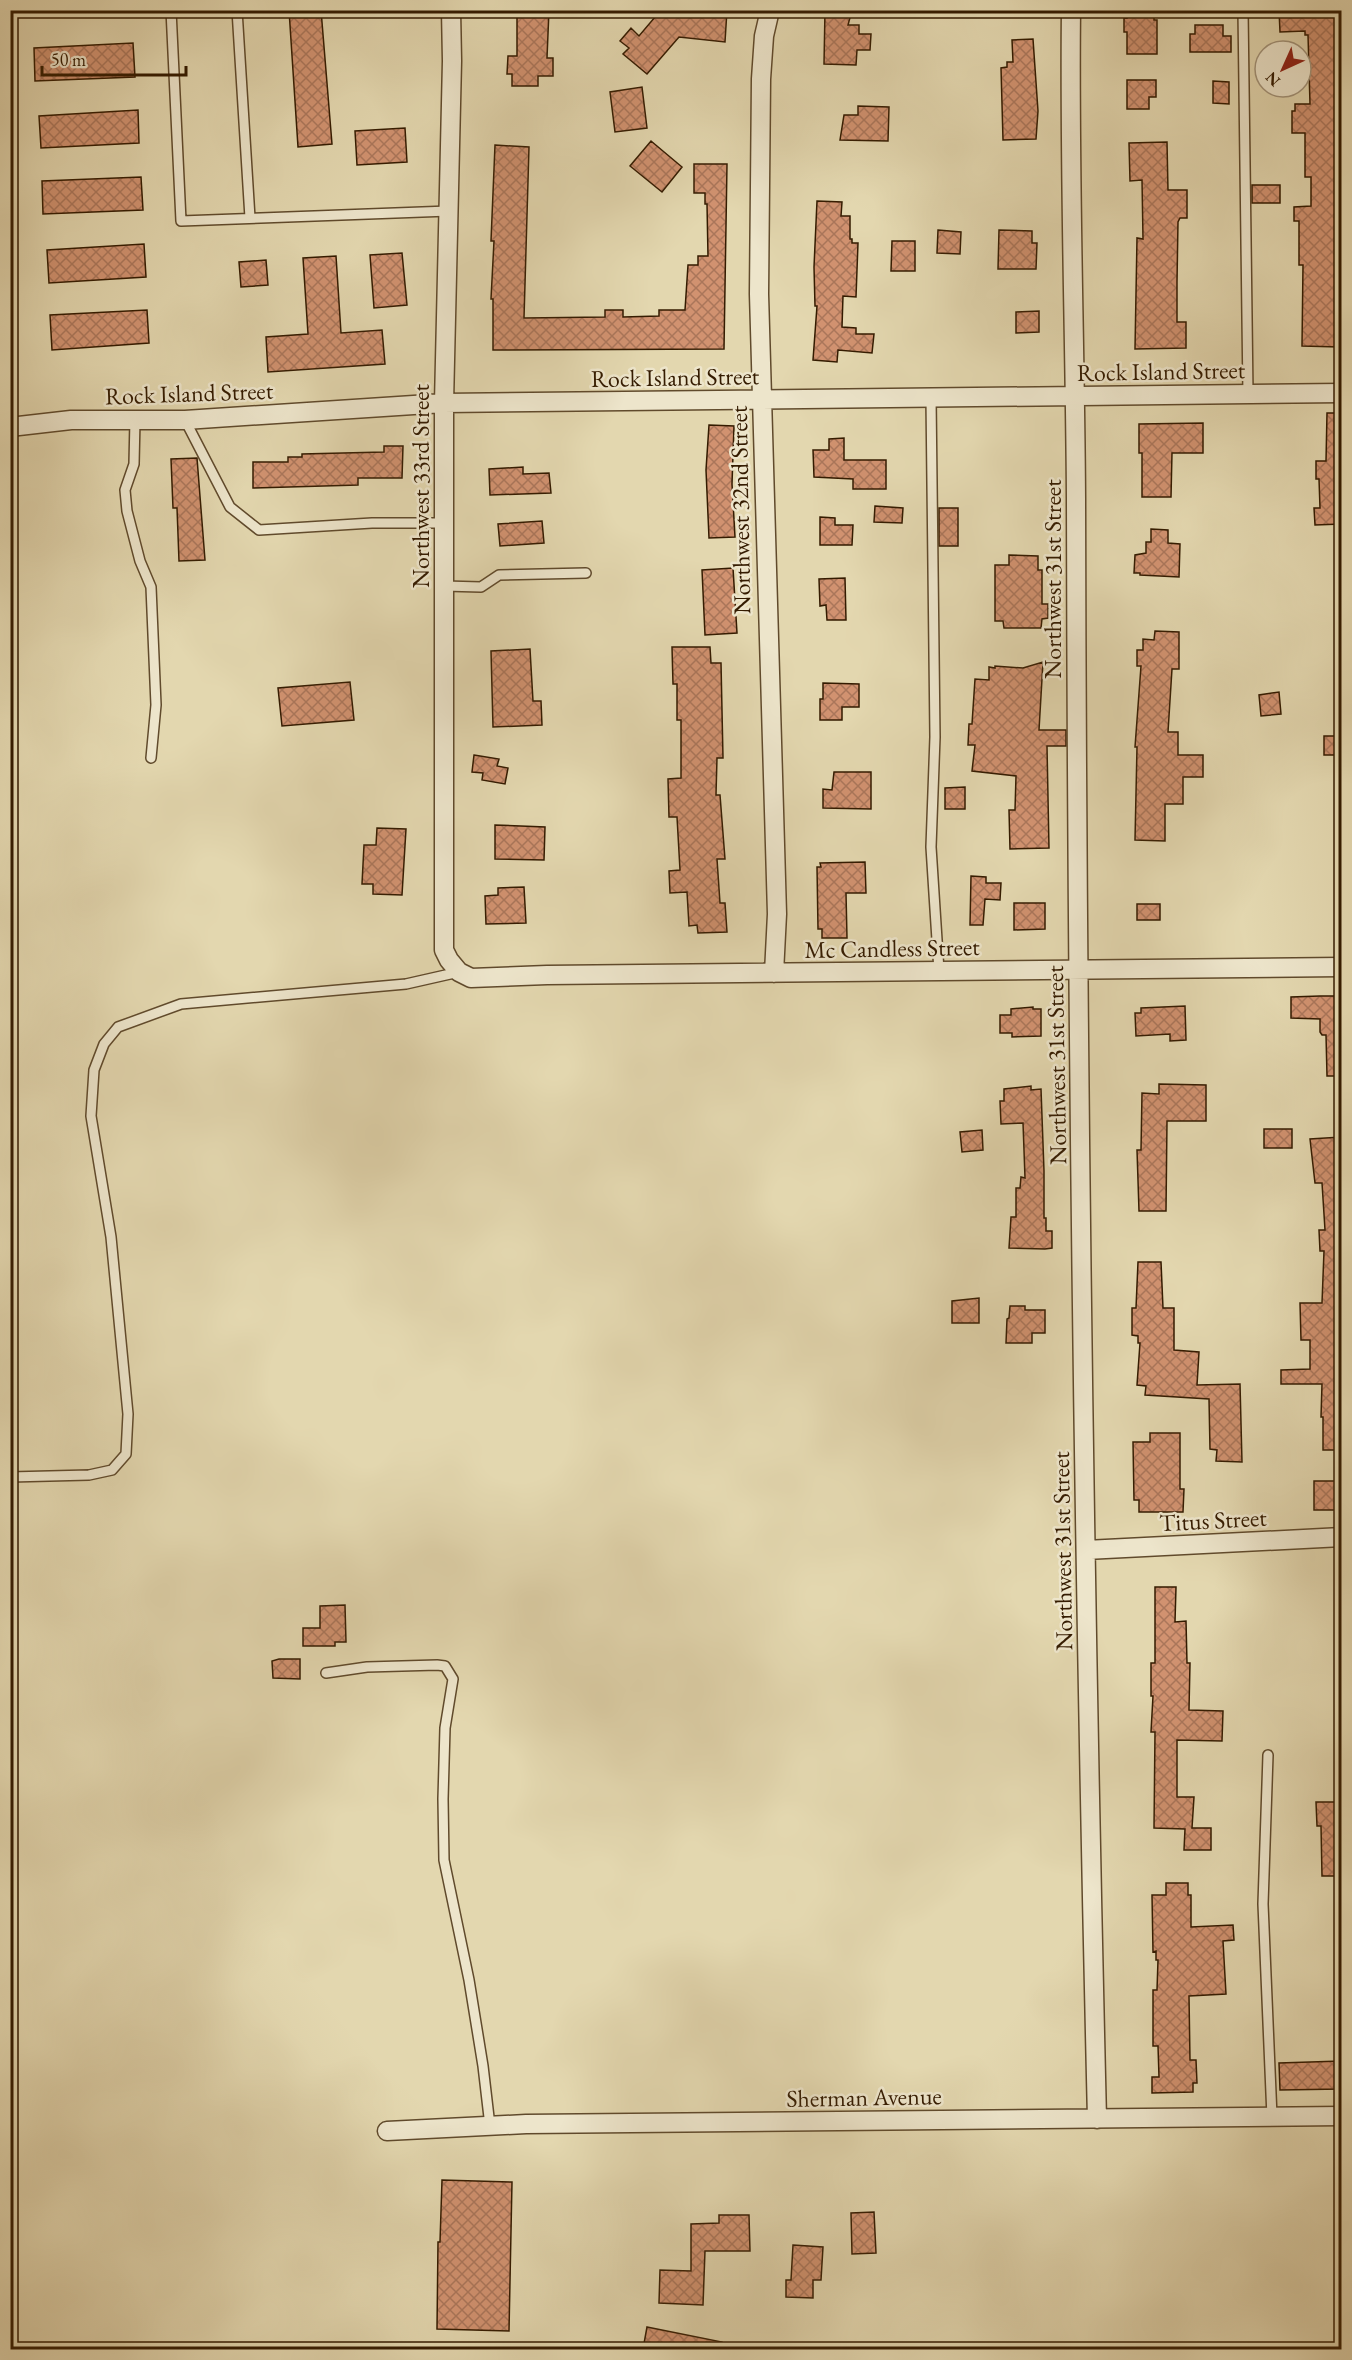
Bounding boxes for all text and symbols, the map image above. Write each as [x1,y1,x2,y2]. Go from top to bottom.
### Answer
scale bar [42,39,186,77]
north arrow [1253,39,1313,99]
text: 50 m [51,48,86,71]
text: N [1261,67,1285,91]
street label: Rock Island Street [1077,354,1246,388]
street label: Rock Island Street [591,360,760,394]
street label: Rock Island Street [104,375,274,411]
street label: Northwest 33rd Street [405,383,436,588]
street label: Northwest 32nd Street [723,405,757,615]
street label: Northwest 31st Street [1037,479,1068,679]
street label: Mc Candless Street [804,931,980,965]
street label: Northwest 31st Street [1039,965,1073,1165]
street label: Northwest 31st Street [1045,1451,1079,1651]
street label: Titus Street [1159,1502,1268,1538]
street label: Sherman Avenue [786,2080,942,2114]

